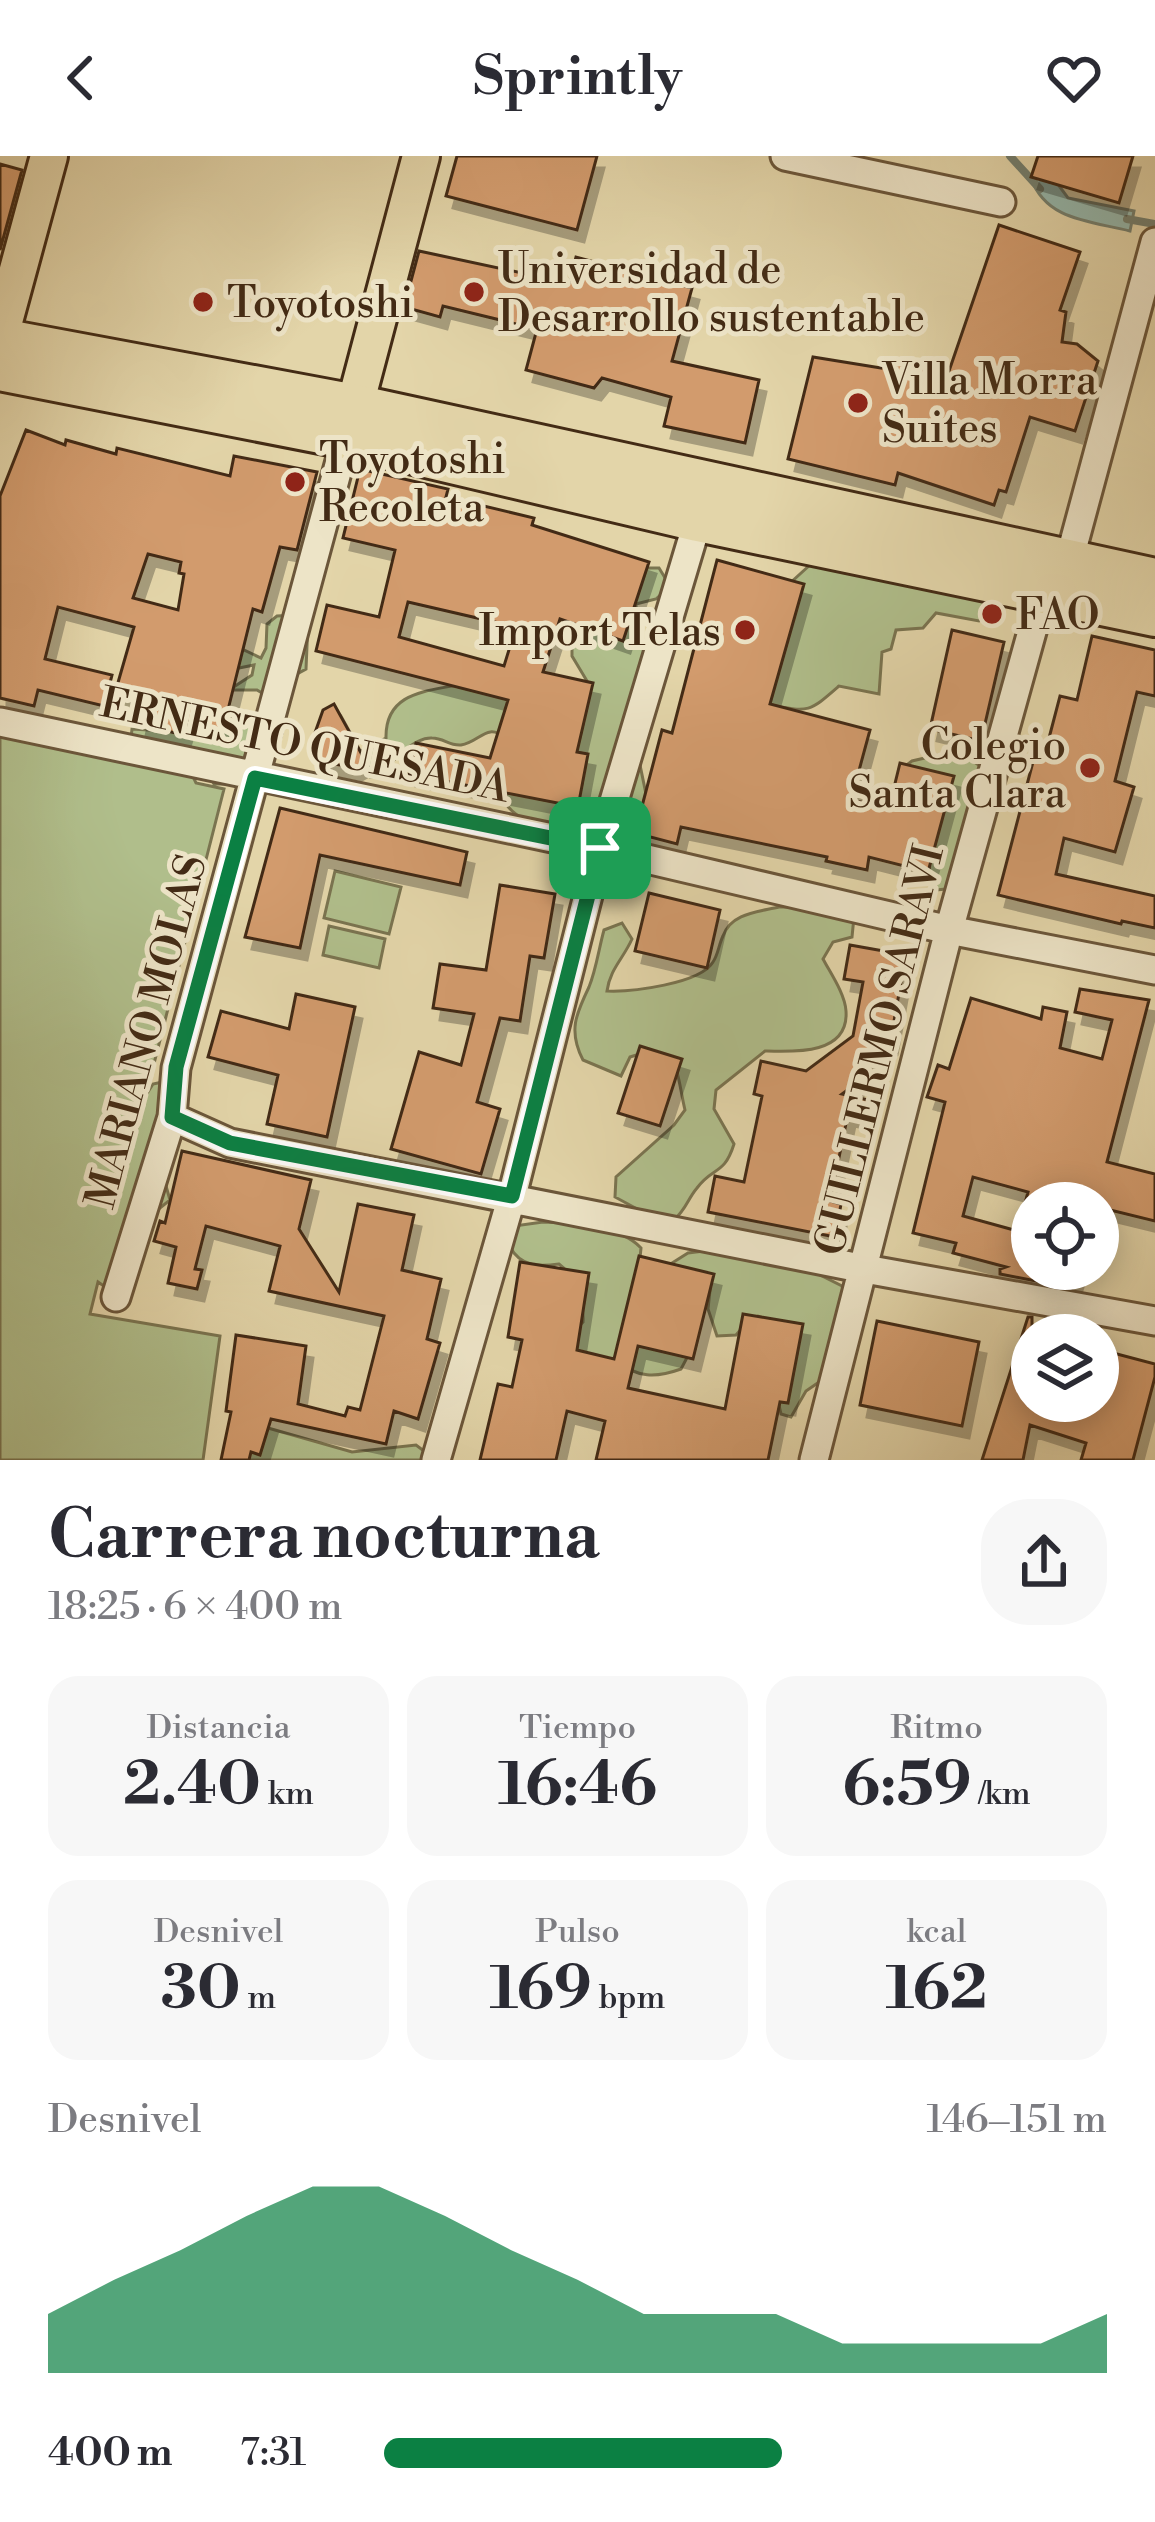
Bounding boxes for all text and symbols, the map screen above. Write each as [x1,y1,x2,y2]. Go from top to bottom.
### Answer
text: Sprintly [473,44,682,112]
icon: back [48,45,114,111]
icon: heart [1041,45,1107,111]
place label: Universidad de Desarrollo sustentable [498,244,925,345]
place label: Toyotoshi [227,278,414,332]
marker: Universidad de Desarrollo sustentable [461,279,487,305]
marker: Toyotoshi [190,289,216,315]
place label: Villa Morra Suites [881,355,1098,456]
marker: Villa Morra Suites [845,390,871,416]
place label: Toyotoshi Recoleta [319,434,506,535]
marker: Toyotoshi Recoleta [282,469,308,495]
place label: FAO [1016,590,1100,643]
marker: FAO [979,601,1005,627]
place label: Import Telas [479,606,721,659]
marker: Import Telas [732,617,758,643]
street label: ERNESTO QUESADA [95,677,515,816]
place label: Colegio Santa Clara [848,720,1067,821]
marker: Colegio Santa Clara [1077,755,1103,781]
pin [549,797,651,899]
icon: arrive [567,815,633,881]
street label: GUILLERMO SARAVI [804,840,957,1261]
street label: MARIANO MOLAS [75,849,220,1214]
map controls [1011,1182,1119,1422]
button: locate [1011,1182,1119,1290]
button: layers [1011,1314,1119,1422]
text: Carrera nocturna [48,1496,600,1579]
button: share [981,1499,1107,1625]
text: 18:25 · 6 × 400 m [48,1583,342,1632]
text: Distancia [146,1708,291,1749]
text: Tiempo [519,1708,636,1749]
text: Ritmo [890,1708,983,1749]
text: 2.40 [123,1749,261,1824]
text: 16:46 [498,1749,657,1824]
text: 6:59 [842,1749,972,1824]
text: km [261,1774,314,1815]
text: /km [972,1774,1031,1815]
text: Desnivel [154,1912,283,1953]
text: Pulso [535,1912,620,1953]
text: kcal [907,1912,966,1953]
text: 30 [161,1953,241,2028]
text: 169 [490,1953,592,2028]
text: 162 [886,1953,987,2028]
text: m [241,1978,276,2019]
text: bpm [592,1978,665,2019]
text: Desnivel [48,2096,201,2145]
text: 146–151 m [927,2096,1107,2145]
text: 400 m [48,2429,173,2478]
text: 7:31 [240,2429,306,2478]

